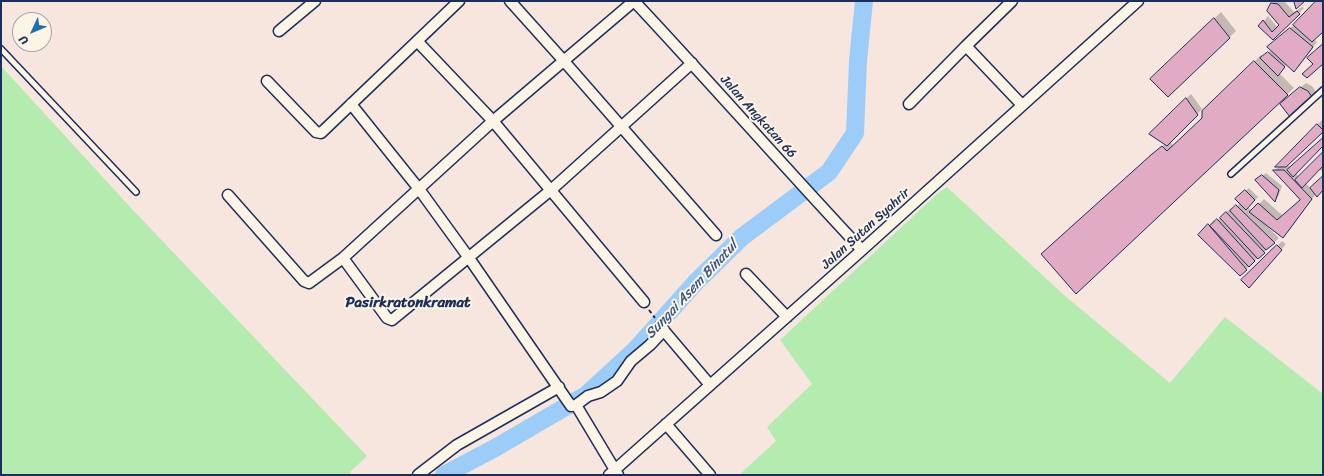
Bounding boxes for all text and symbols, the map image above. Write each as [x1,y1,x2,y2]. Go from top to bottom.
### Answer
north arrow [12,12,52,52]
text: U [14,31,33,49]
street label: Jalan Angkatan 66 [717,72,799,162]
street label: Jalan Sutan Syahrir [819,185,913,273]
water label: Sungai Asem Binatul [642,238,742,342]
district label: Pasirkratonkramat [345,294,471,312]

